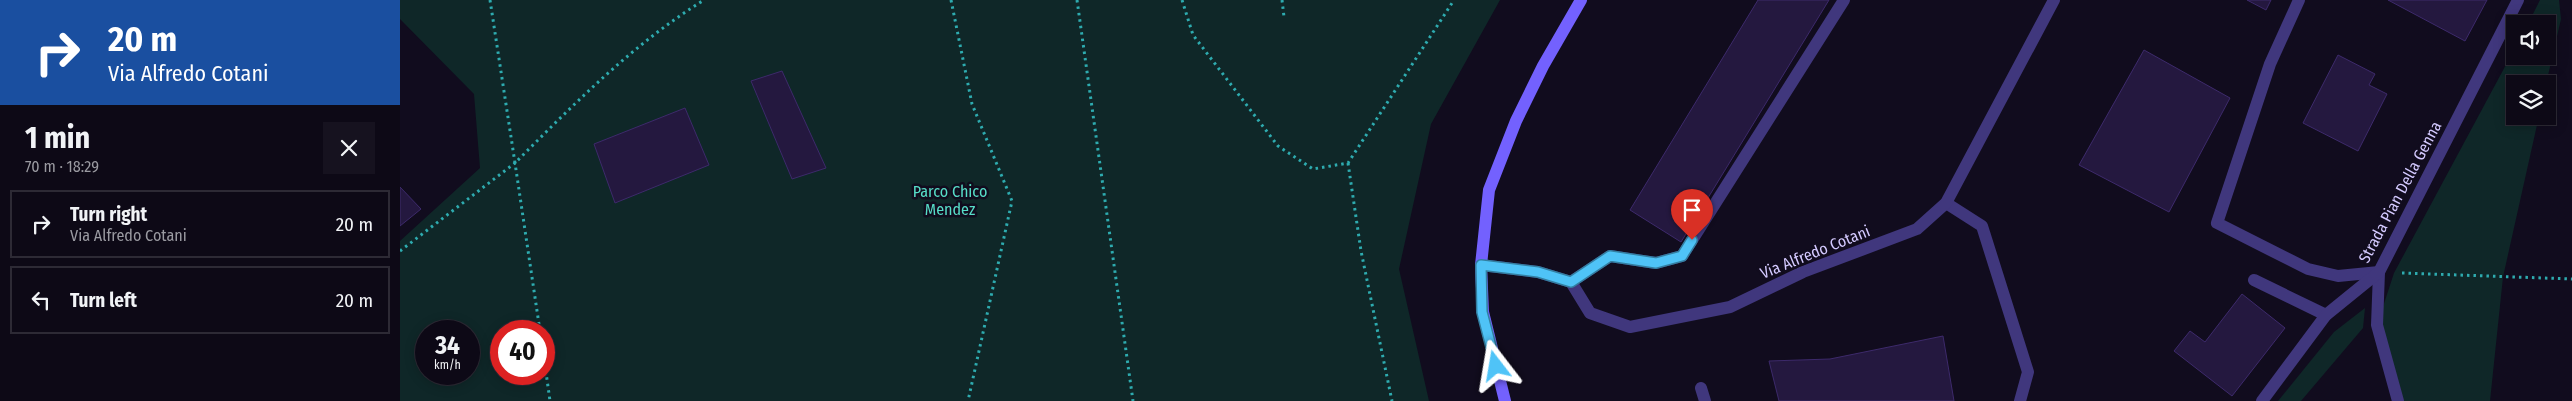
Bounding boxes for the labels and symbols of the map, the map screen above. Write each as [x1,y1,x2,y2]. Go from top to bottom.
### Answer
street label: Strada Pian Della Genna [2355,118,2445,266]
park label: Parco Chico Mendez [913,182,987,219]
pin [1671,189,1713,240]
street label: Via Alfredo Cotani [1757,221,1873,283]
speed limit sign: 40 [490,320,555,385]
position arrow [1469,339,1521,391]

